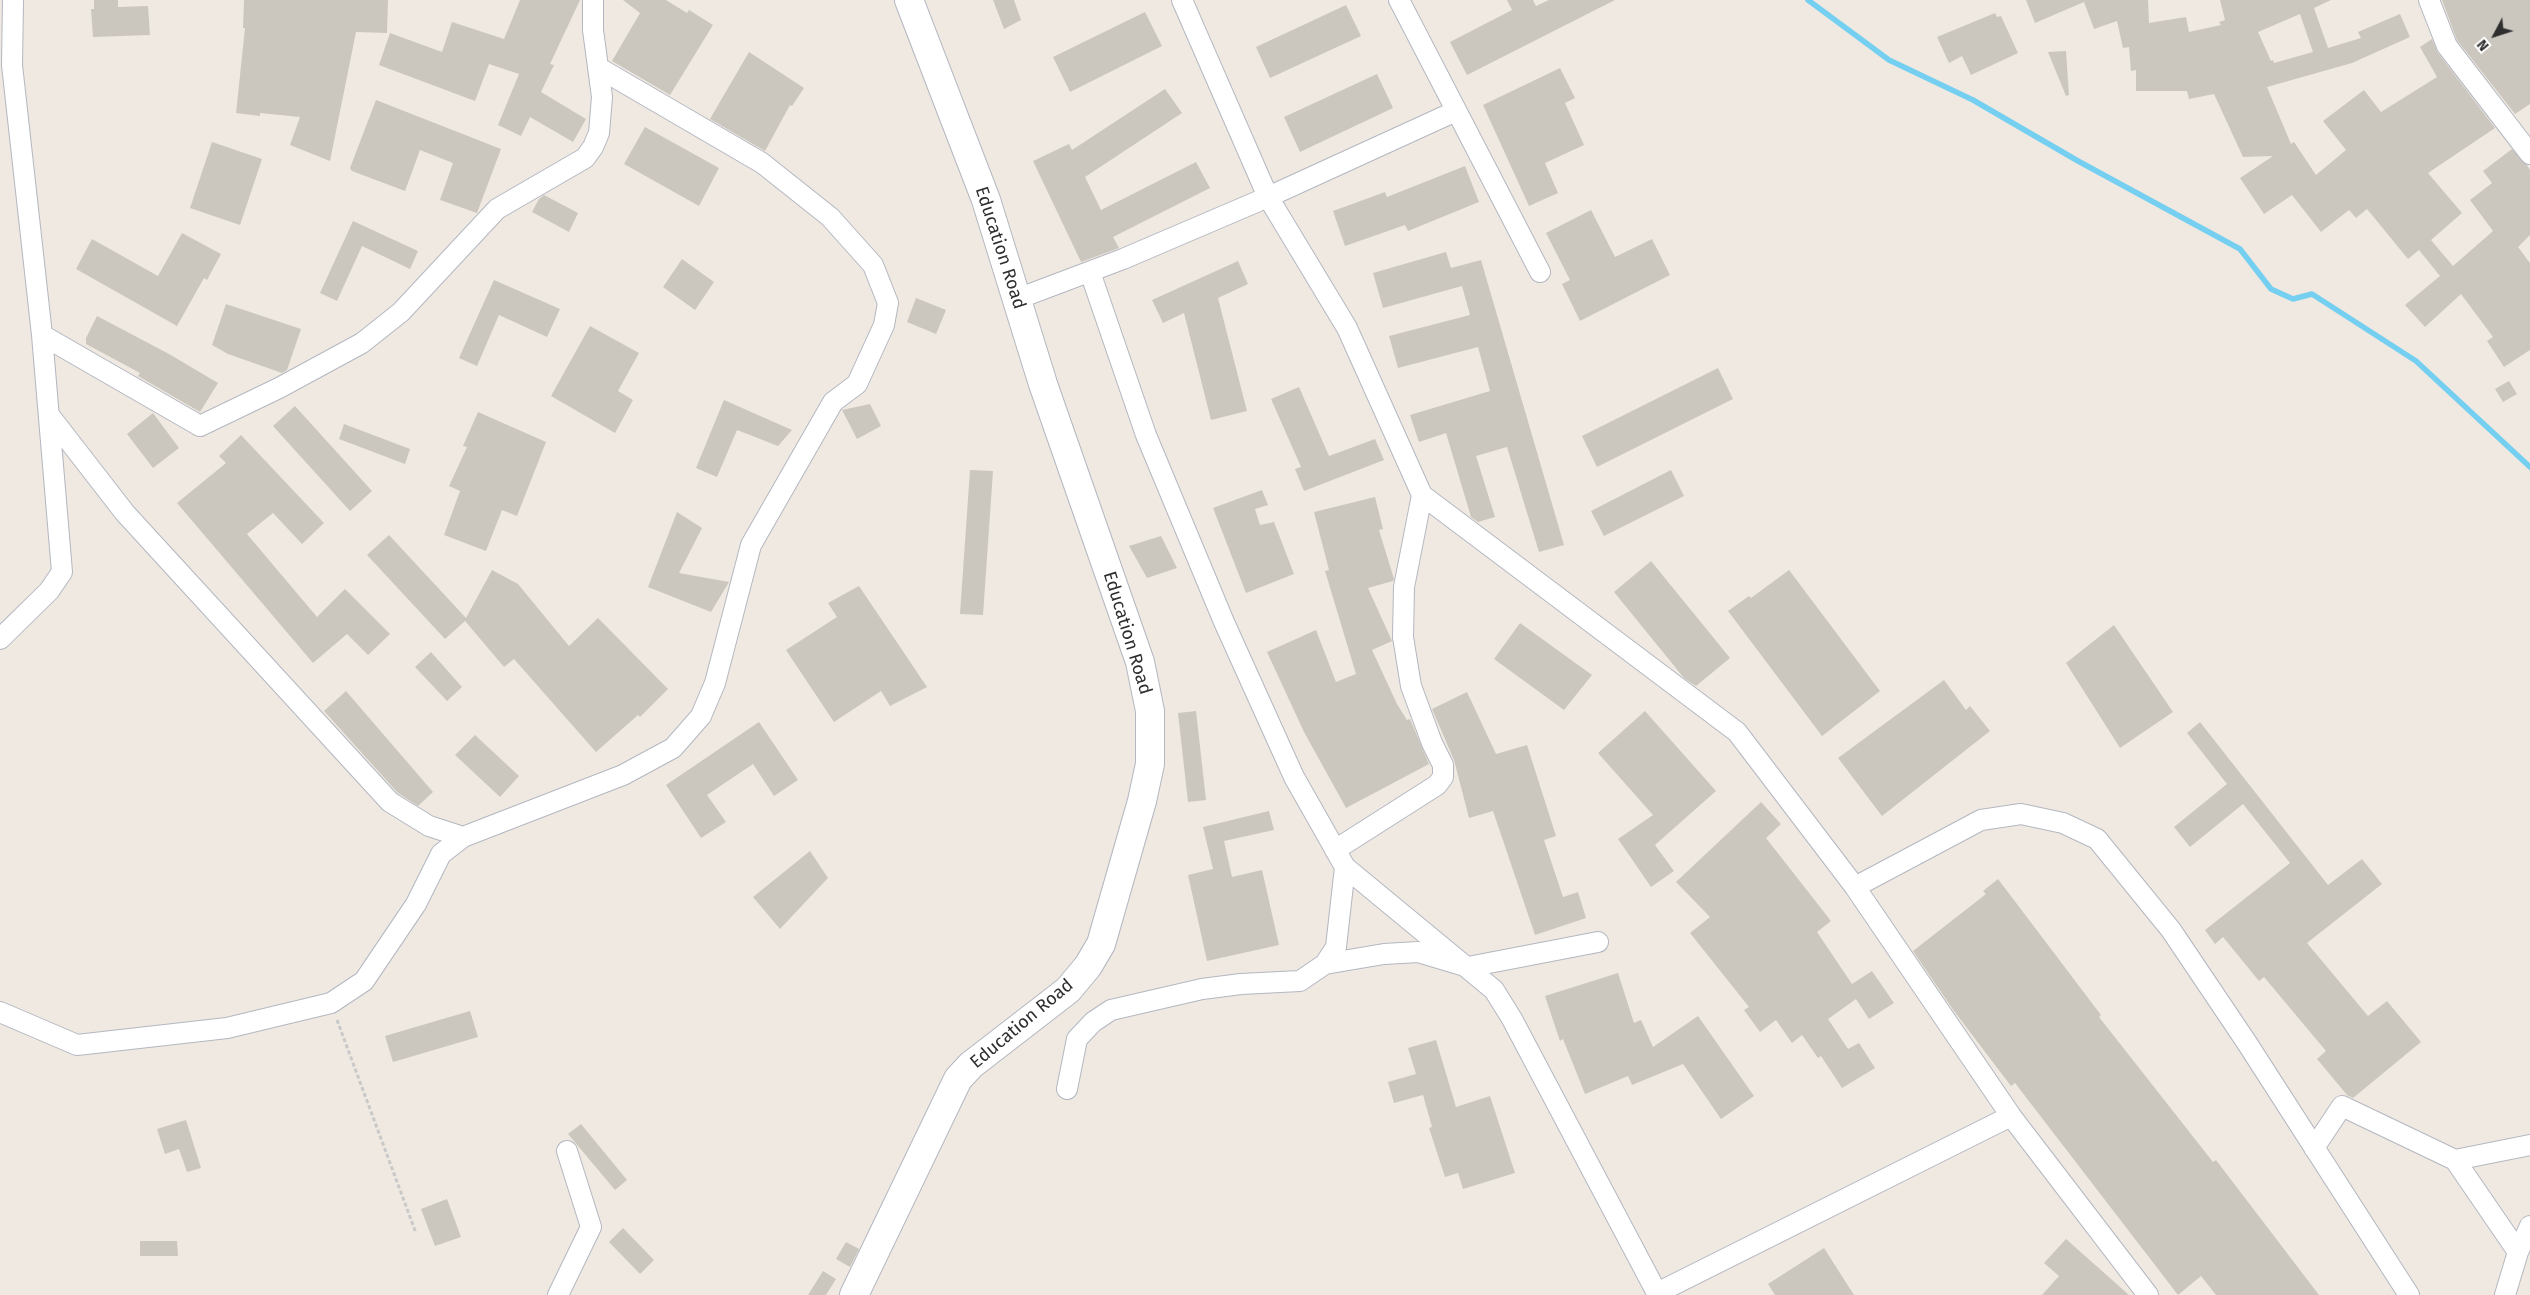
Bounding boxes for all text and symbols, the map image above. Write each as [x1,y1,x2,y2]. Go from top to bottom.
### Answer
north arrow [2470,10,2520,60]
text: N [2474,36,2493,54]
street label: Education Road [970,184,1030,312]
street label: Education Road [1098,569,1156,697]
street label: Education Road [966,975,1078,1073]

